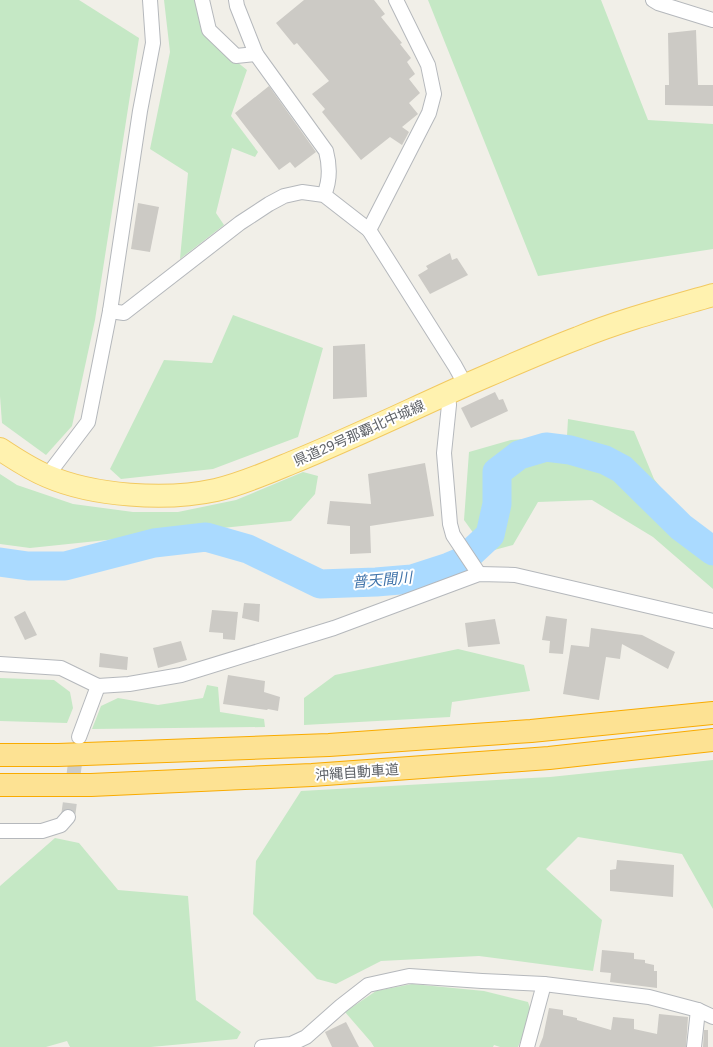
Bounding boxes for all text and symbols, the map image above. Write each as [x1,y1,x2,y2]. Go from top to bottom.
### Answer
street label: 県道29号那覇北中城線 [291,397,427,469]
water label: 普天間川 [351,568,415,591]
street label: 沖縄自動車道 [315,761,399,783]

